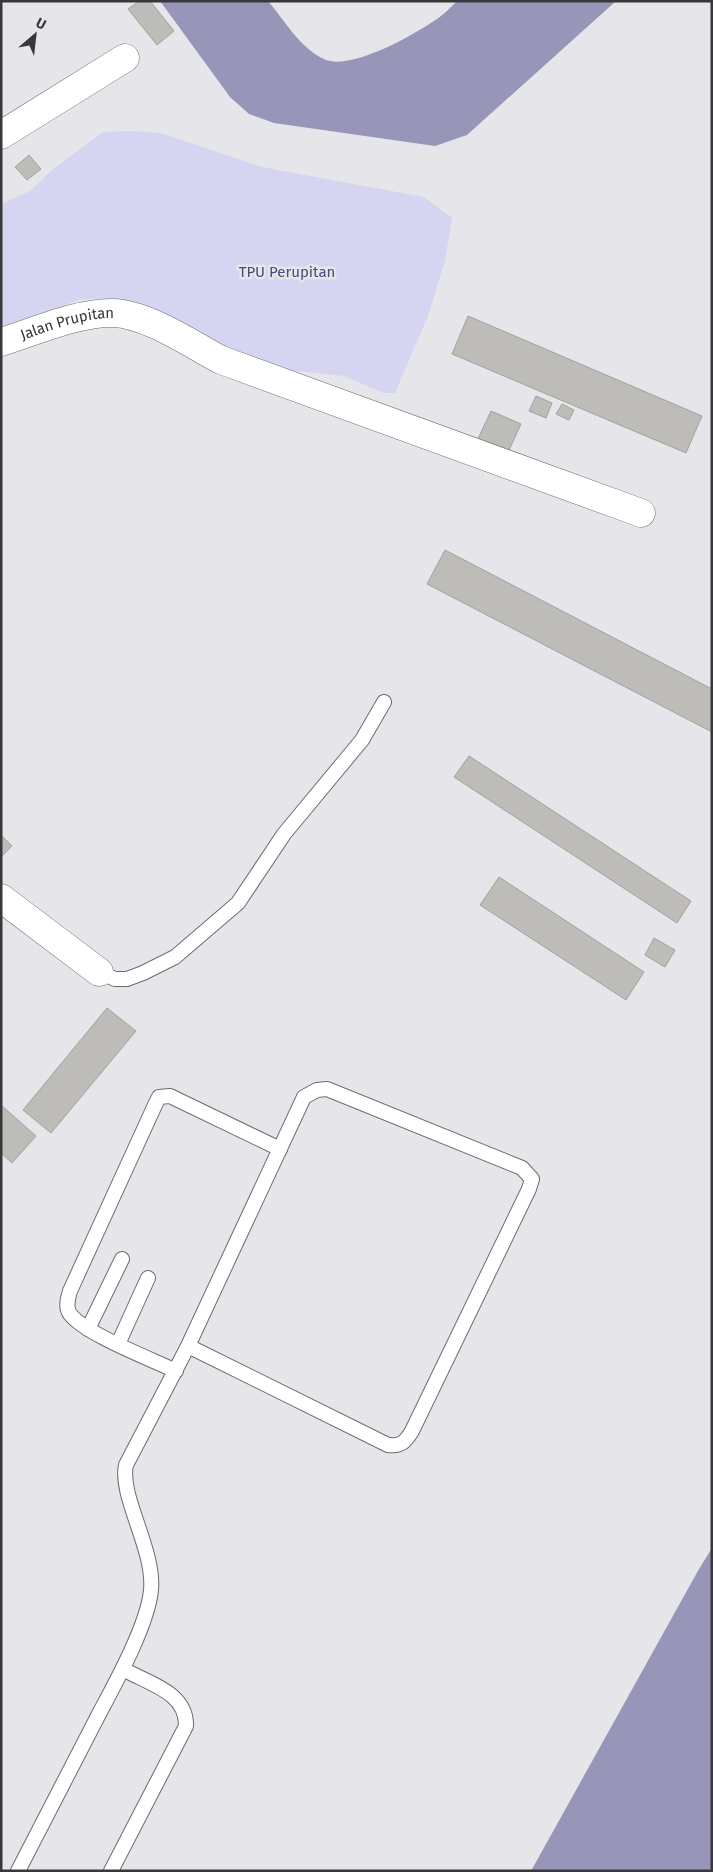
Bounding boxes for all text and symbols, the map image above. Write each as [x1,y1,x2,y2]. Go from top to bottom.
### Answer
north arrow [10,10,60,60]
text: U [33,14,49,34]
park label: TPU Perupitan [239,263,335,281]
street label: Jalan Prupitan [18,304,114,344]

